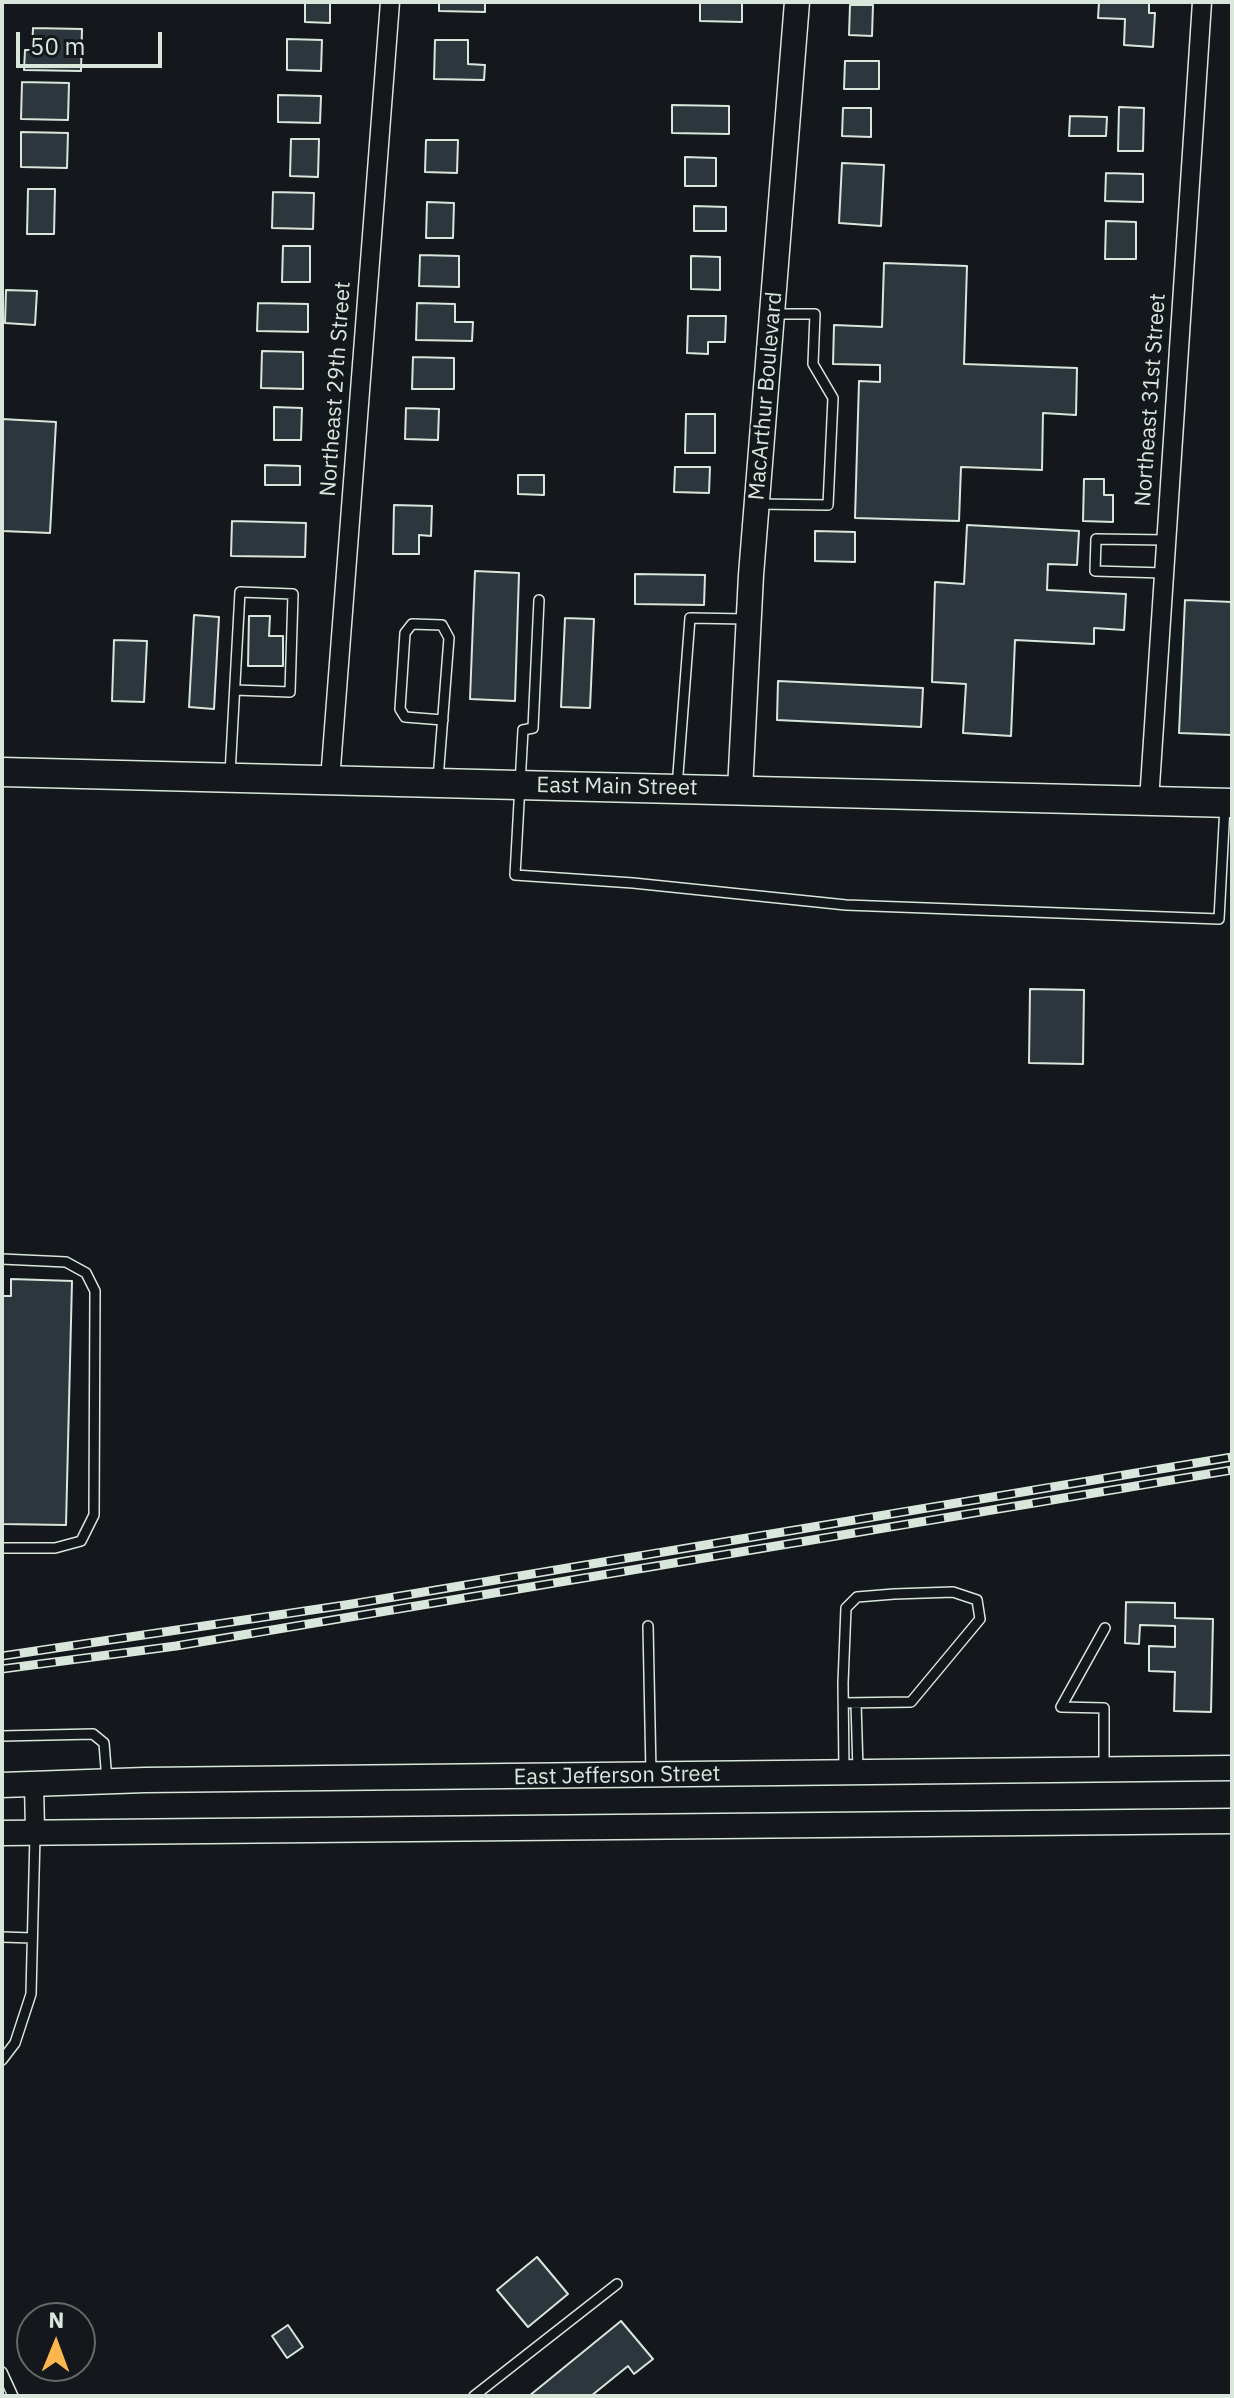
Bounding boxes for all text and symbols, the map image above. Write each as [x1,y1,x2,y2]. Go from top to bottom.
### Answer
scale bar [20,16,166,66]
text: 50 m [30,30,85,62]
street label: Northeast 29th Street [315,280,357,498]
street label: MacArthur Boulevard [744,291,788,501]
street label: Northeast 31st Street [1130,292,1172,508]
street label: East Main Street [536,772,698,802]
street label: East Jefferson Street [513,1761,721,1791]
north arrow [16,2302,96,2382]
text: N [48,2305,65,2334]

